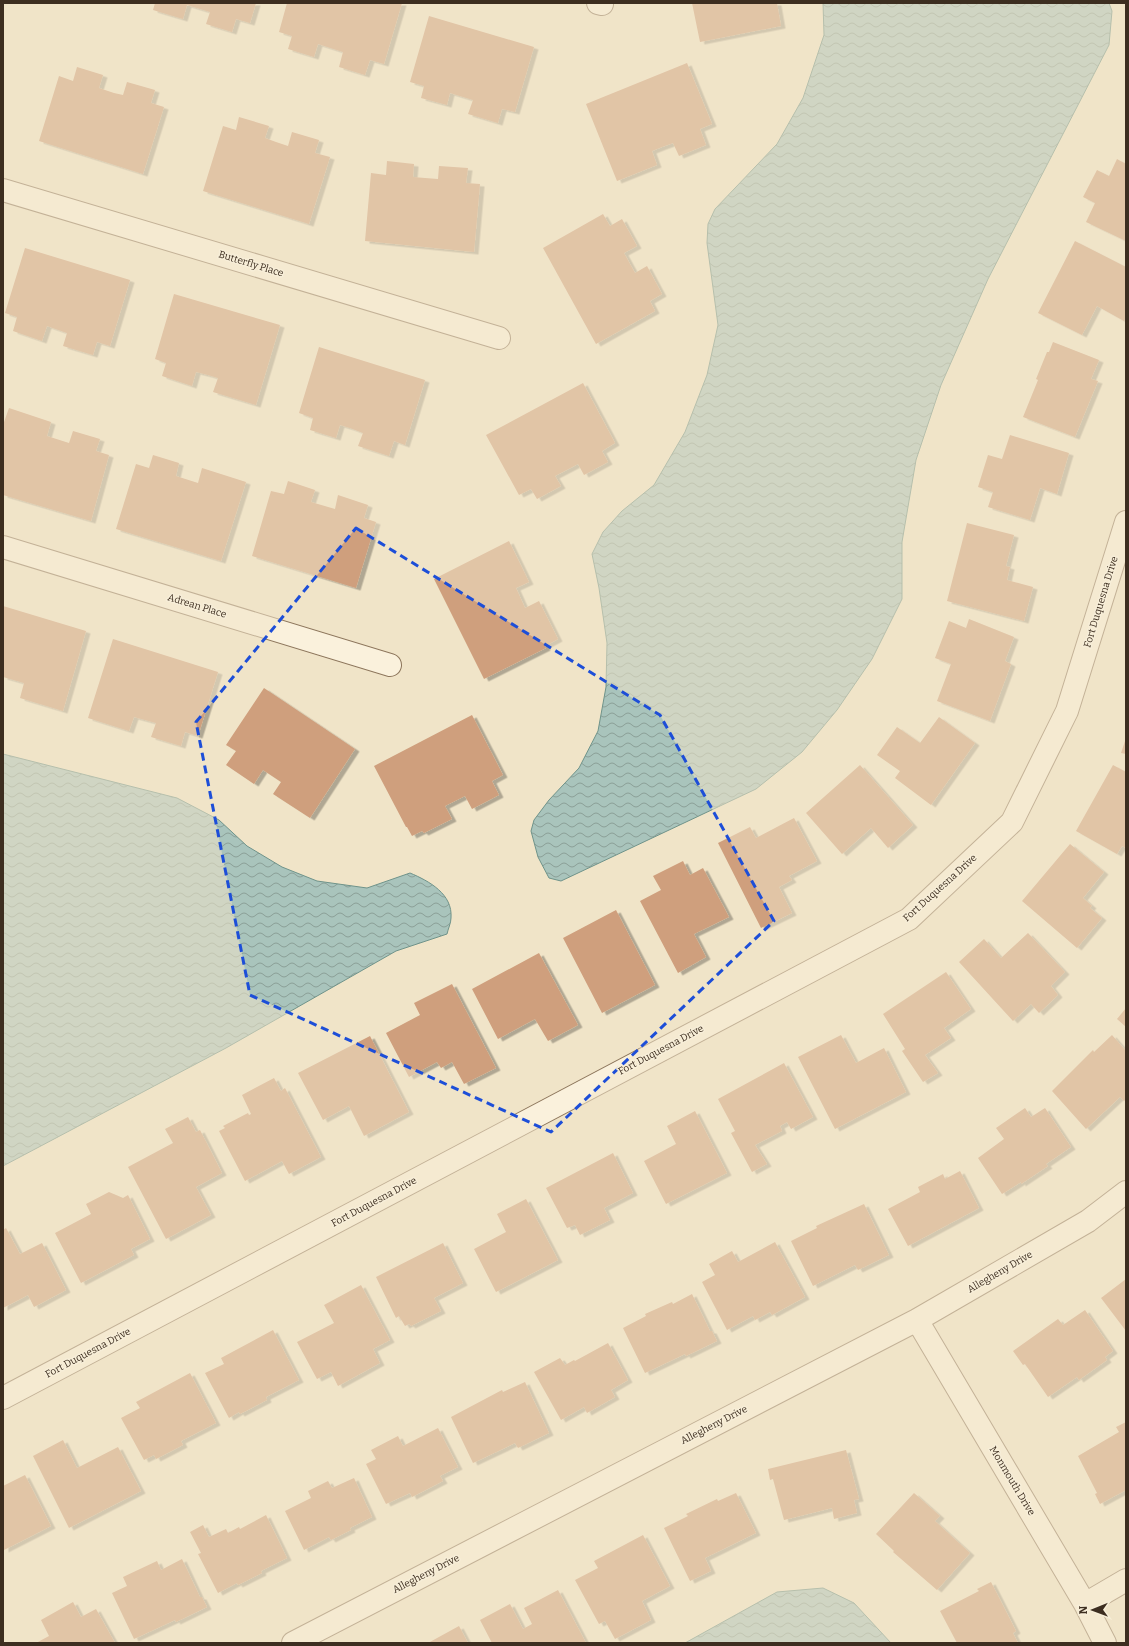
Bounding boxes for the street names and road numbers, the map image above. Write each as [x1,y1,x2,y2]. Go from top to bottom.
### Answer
street label: Butterfly Place [217,248,285,280]
street label: Fort Duquesna Drive [1081,555,1121,649]
street label: Adrean Place [166,591,228,621]
street label: Fort Duquesna Drive [901,852,979,924]
street label: Fort Duquesna Drive [616,1022,706,1078]
street label: Fort Duquesna Drive [329,1174,419,1230]
street label: Allegheny Drive [965,1248,1035,1296]
street label: Fort Duquesna Drive [43,1325,133,1381]
street label: Allegheny Drive [679,1403,749,1447]
street label: Monmouth Drive [987,1444,1037,1518]
street label: Allegheny Drive [391,1552,461,1596]

